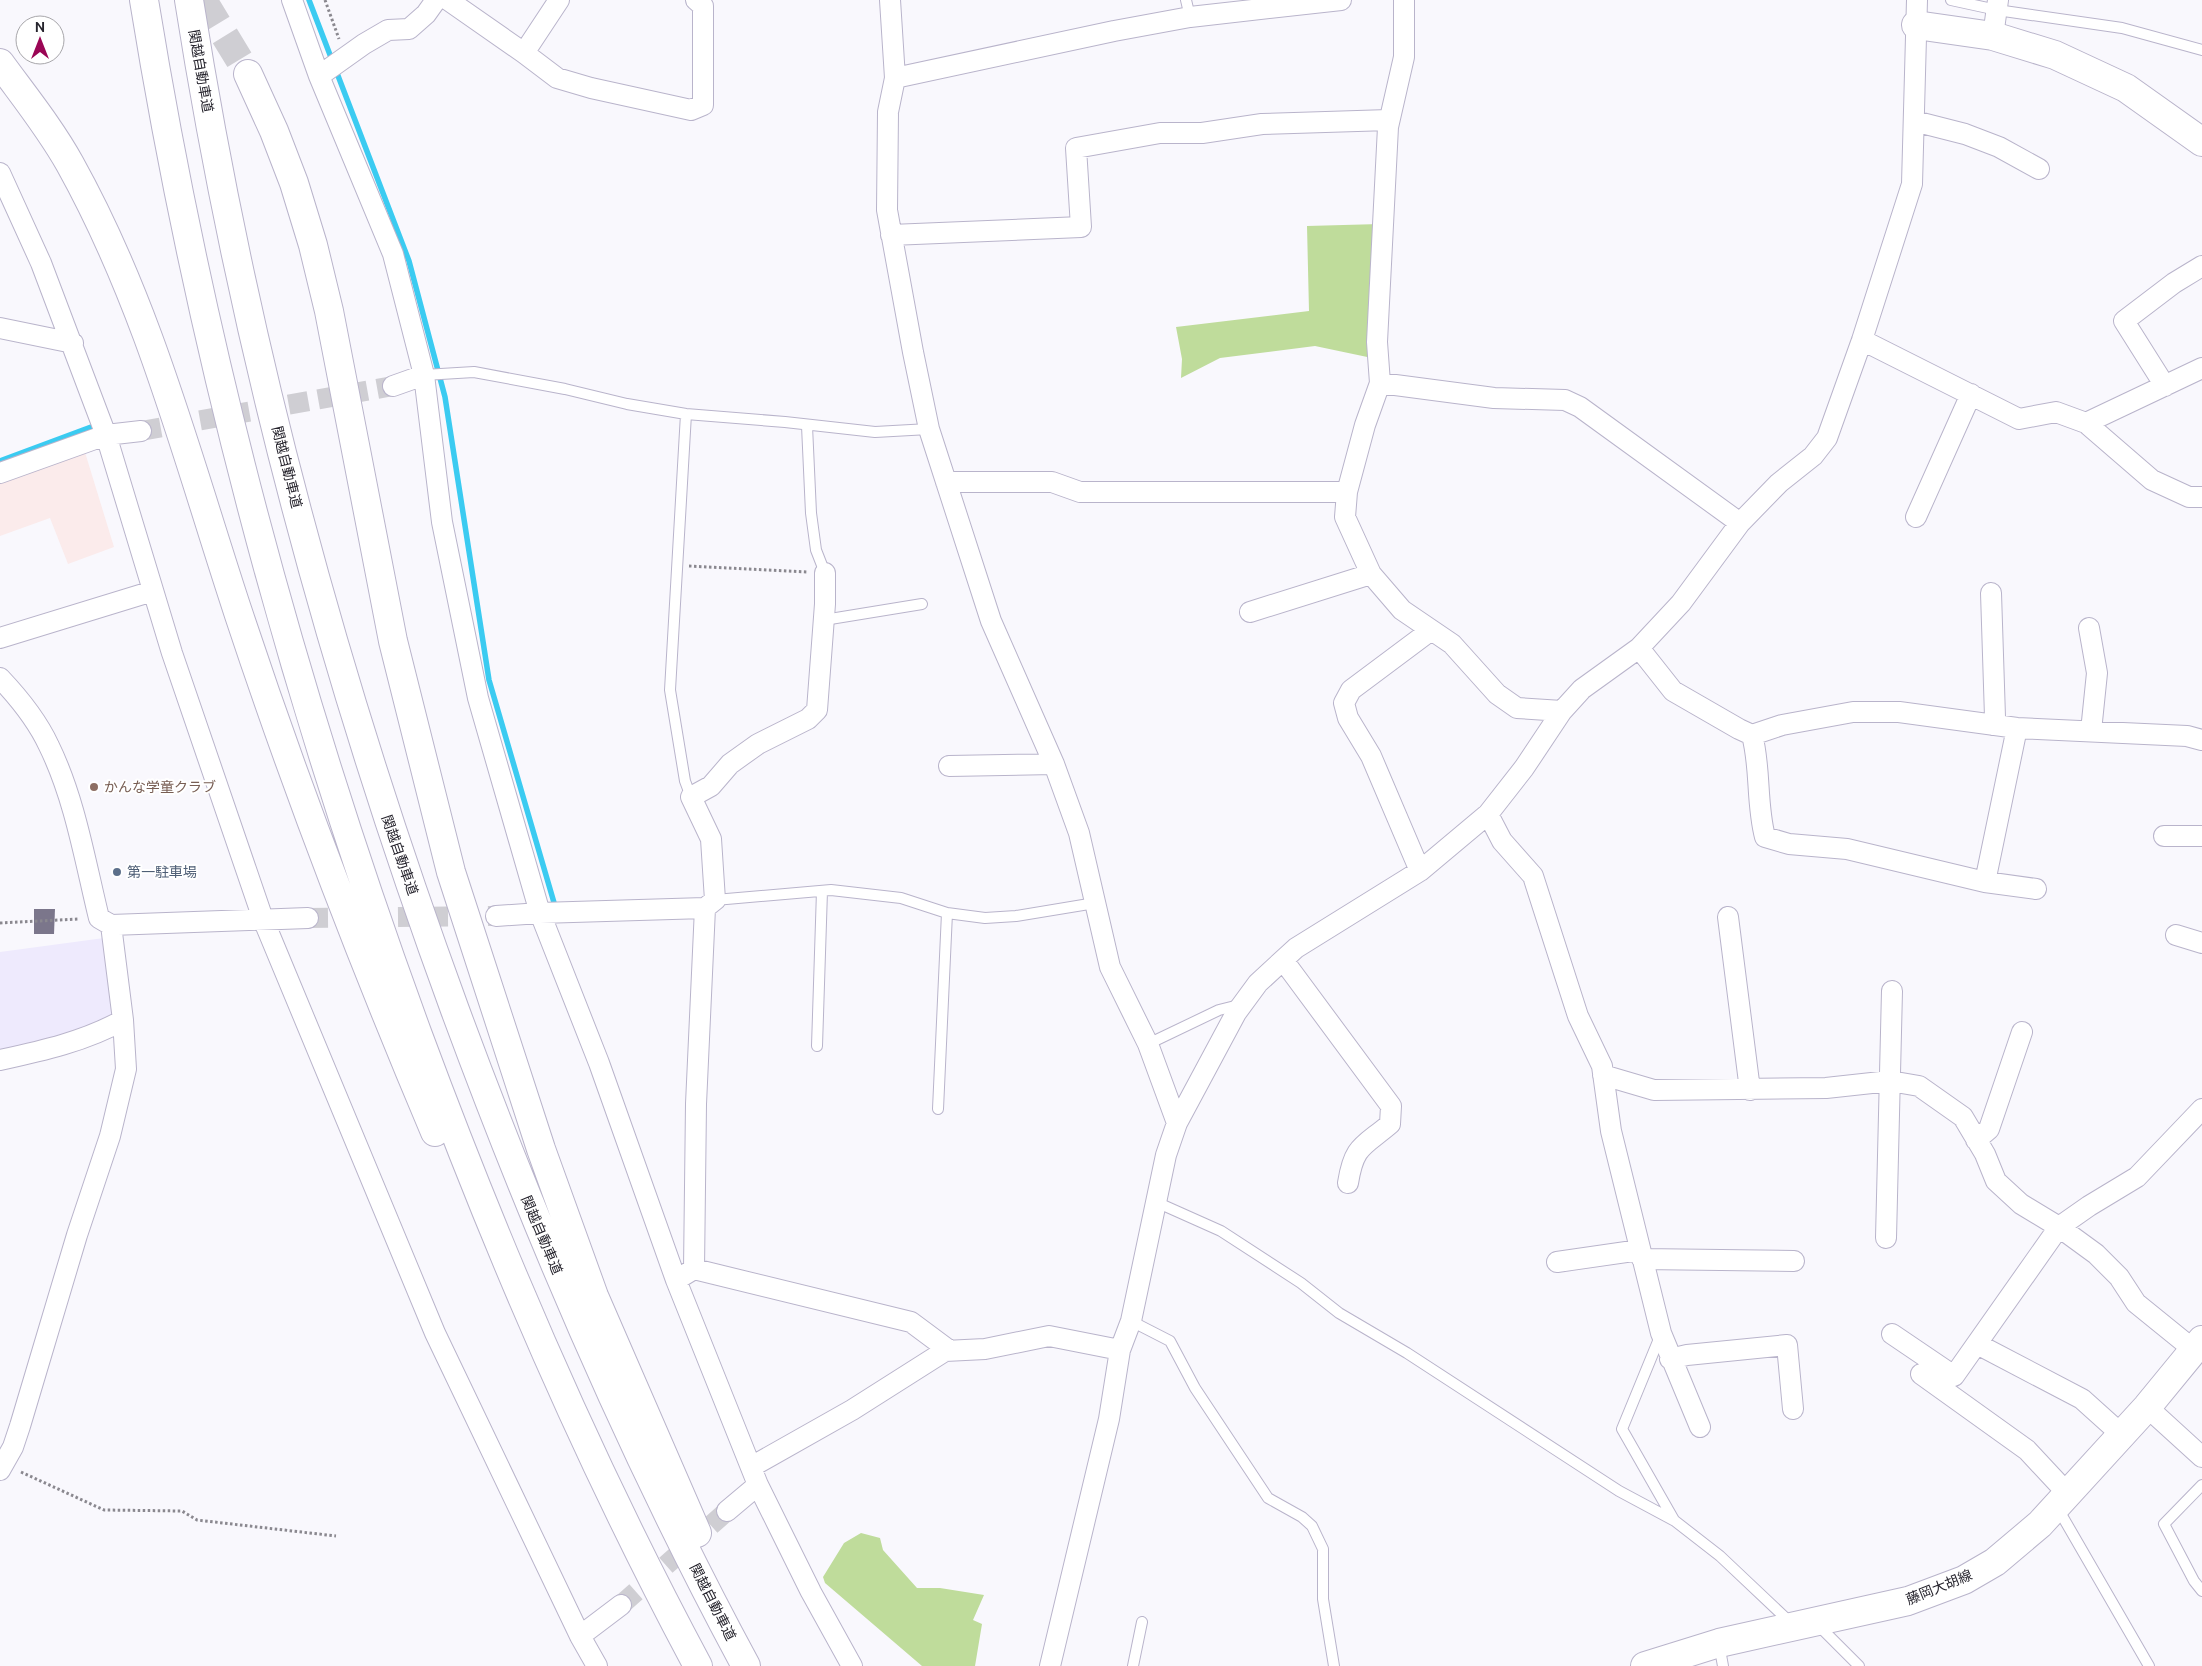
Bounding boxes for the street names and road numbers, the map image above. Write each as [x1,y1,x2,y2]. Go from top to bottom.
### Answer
street label: 関越自動車道 [186,28,216,114]
street label: 関越自動車道 [269,424,305,510]
street label: 関越自動車道 [379,813,421,897]
street label: 関越自動車道 [518,1193,566,1277]
street label: 関越自動車道 [687,1561,739,1643]
street label: 藤岡大胡線 [1904,1566,1974,1608]

